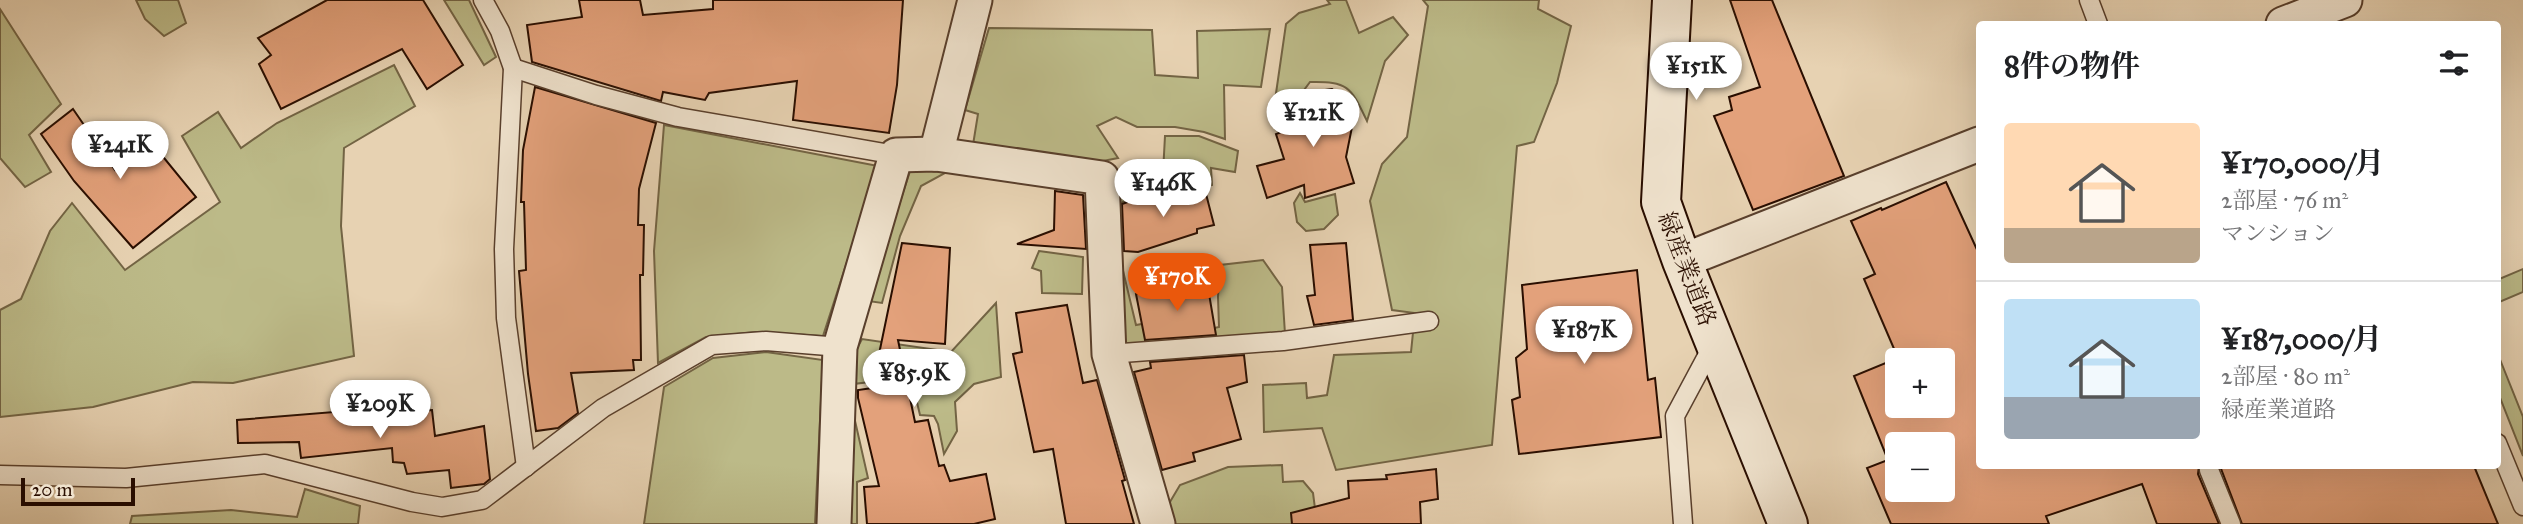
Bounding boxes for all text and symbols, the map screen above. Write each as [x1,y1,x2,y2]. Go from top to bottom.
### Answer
pin: ¥151K [1647,42,1745,102]
icon: filters [2435,44,2473,82]
text: 8件の物件 [2004,48,2140,84]
text: ¥151K [1666,51,1726,79]
pin: ¥121K [1264,90,1362,149]
text: ¥121K [1283,98,1343,126]
pin: ¥241K [71,122,169,181]
text: ¥241K [88,130,152,158]
text: ¥170,000/月 [2221,145,2384,181]
icon: home [2060,151,2144,235]
pin: ¥146K [1114,160,1212,219]
text: ¥146K [1130,168,1196,196]
text: 2部屋 · 76 m² [2221,186,2348,214]
street label: 緑産業道路 [1651,208,1723,330]
text: マンション [2221,219,2335,247]
pin: ¥170K [1128,254,1226,313]
text: ¥170K [1144,262,1210,290]
pin: ¥187K [1535,306,1633,366]
text: ¥187K [1551,315,1617,343]
text: ¥187,000/月 [2221,321,2382,357]
icon: home [2060,327,2144,411]
map controls [1885,348,1955,502]
button: + [1885,348,1955,418]
pin: ¥85.9K [857,350,971,409]
text: ¥85.9K [879,358,949,386]
text: 2部屋 · 80 m² [2221,362,2350,390]
pin: ¥209K [331,380,429,440]
text: ¥209K [346,389,414,417]
text: 緑産業道路 [2221,395,2336,423]
button: − [1885,432,1955,502]
scale bar [21,475,135,507]
text: 20 m [32,478,73,501]

